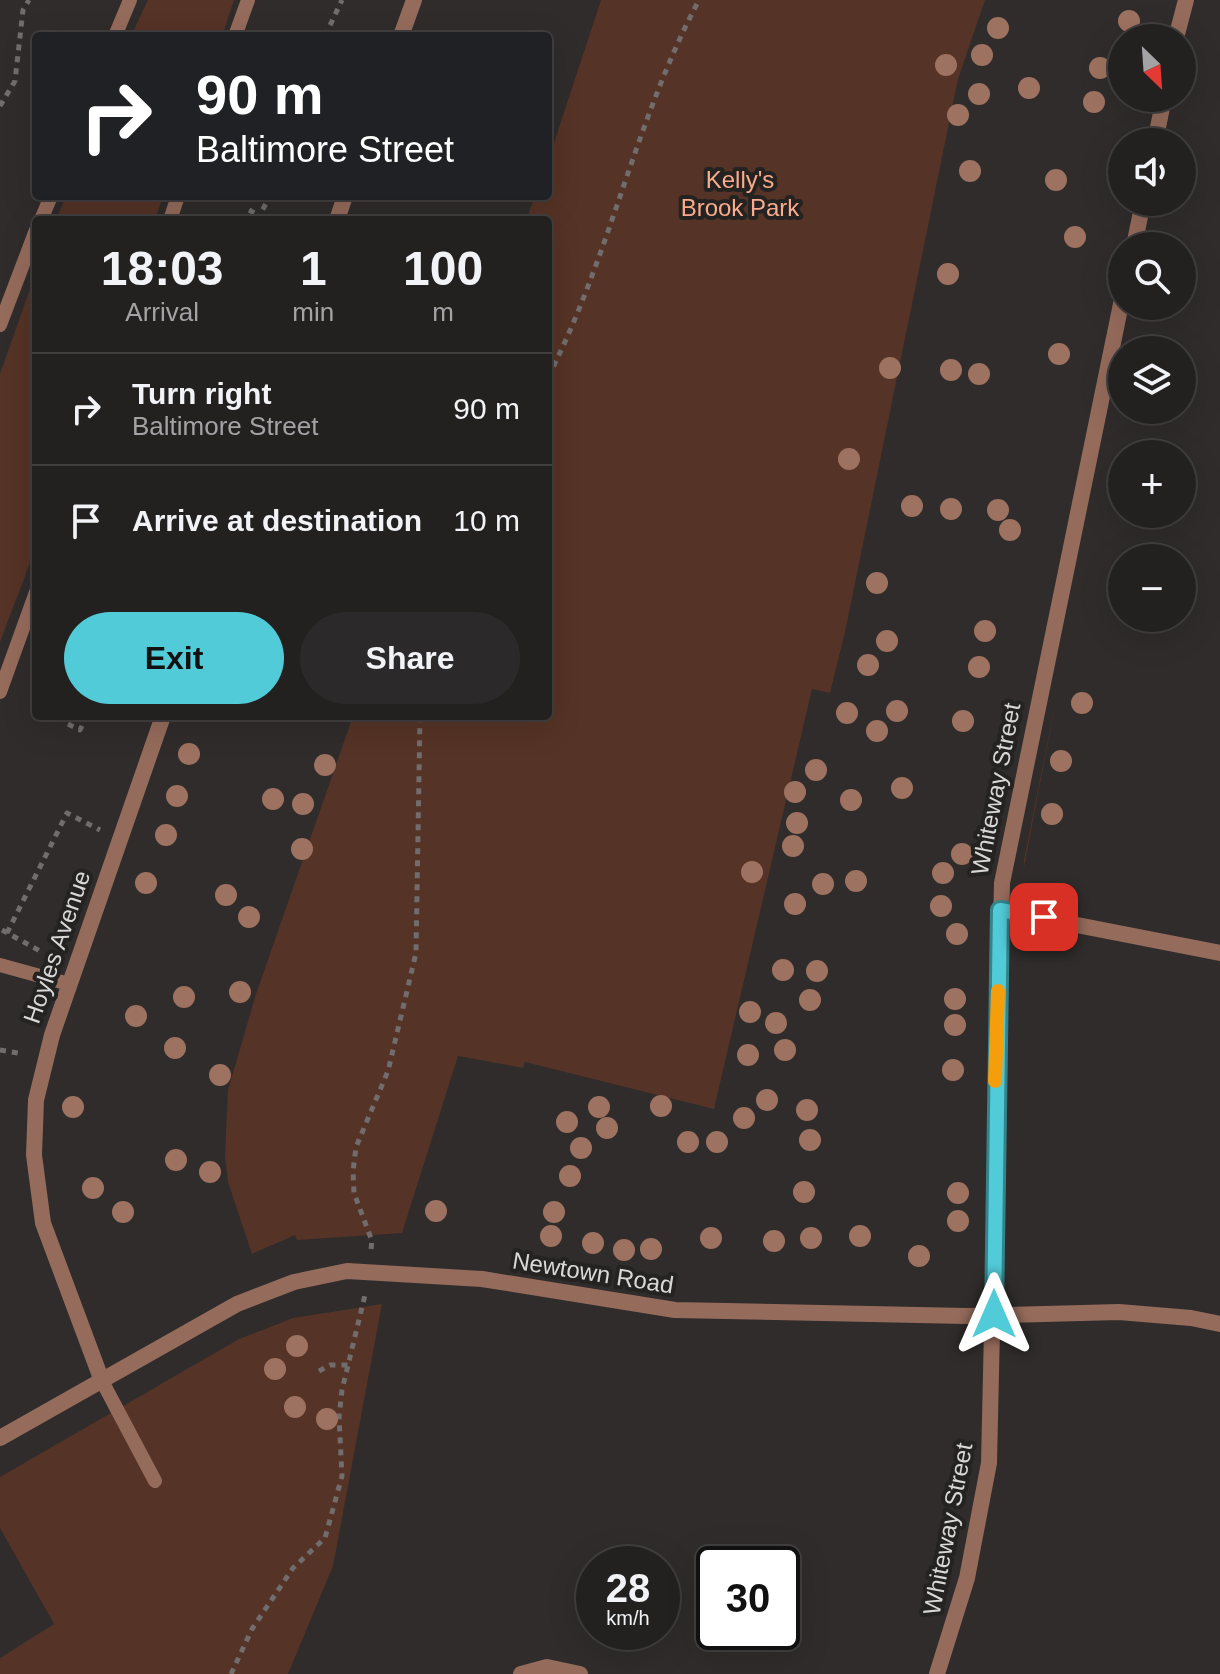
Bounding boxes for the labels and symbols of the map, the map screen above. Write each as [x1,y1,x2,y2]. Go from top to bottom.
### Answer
north arrow [1108,24,1196,112]
park label: Kelly's Brook Park [681,166,800,221]
street label: Whiteway Street [966,700,1025,877]
street label: Hoyles Avenue [18,867,95,1027]
pin [1010,883,1078,951]
street label: Newtown Road [511,1246,676,1299]
position arrow [952,1272,1036,1356]
street label: Whiteway Street [918,1440,977,1617]
speed limit sign: 30 [696,1546,800,1650]

